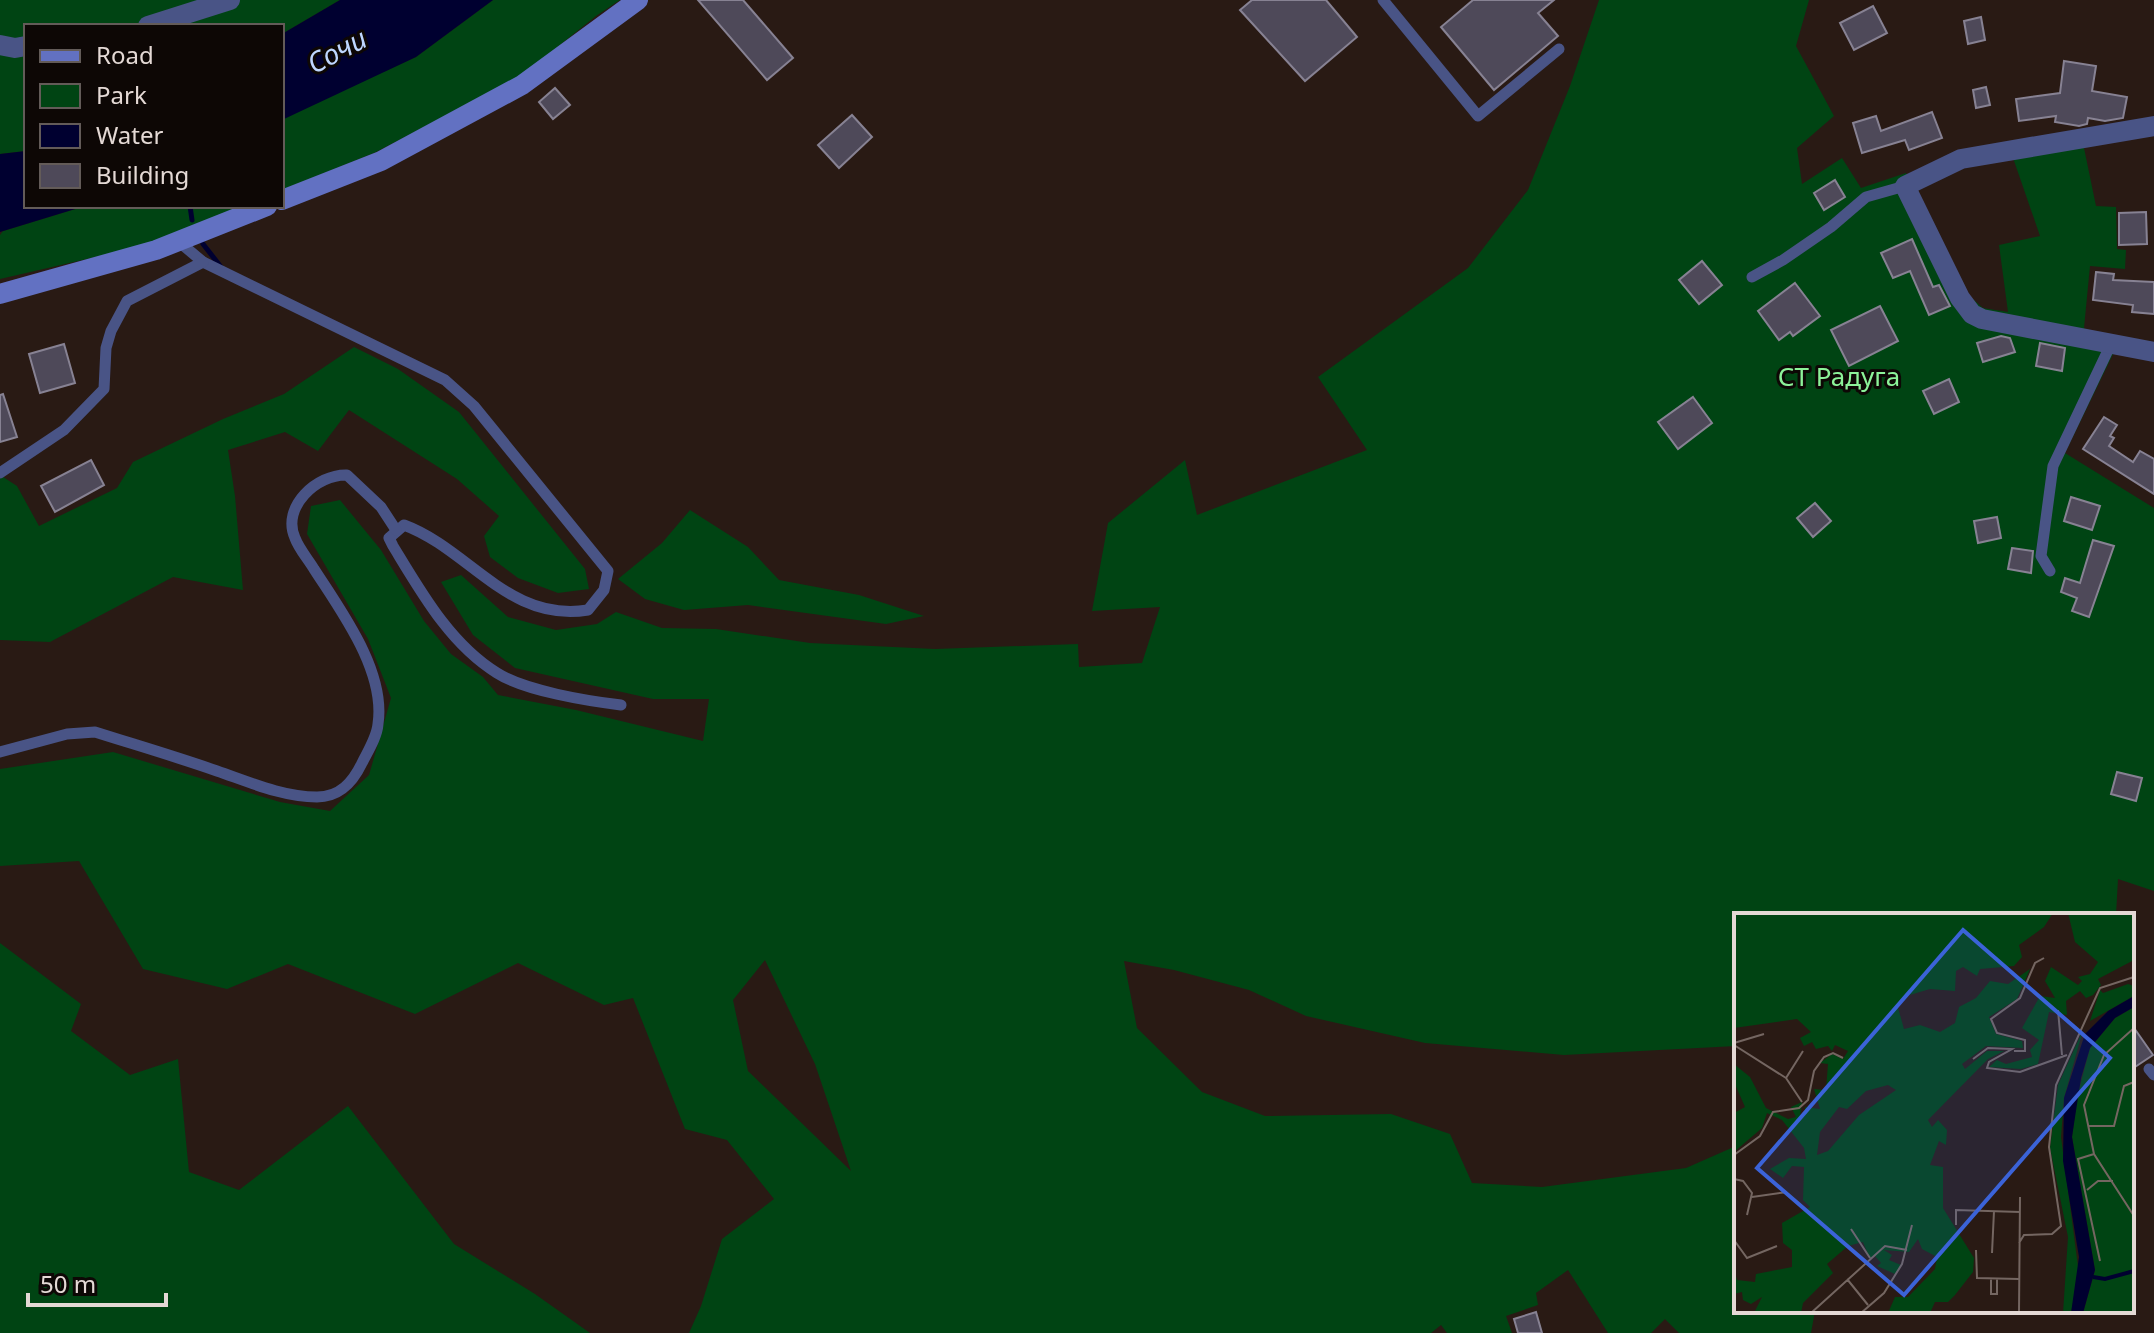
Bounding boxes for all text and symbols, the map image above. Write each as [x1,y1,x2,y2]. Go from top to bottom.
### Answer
water label: Сочи [300,19,373,82]
legend [24,24,284,208]
text: Road [96,38,154,71]
text: Park [96,78,147,111]
text: Water [96,118,164,151]
text: Building [96,158,189,191]
park label: СТ Радуга [1778,358,1900,394]
inset map [1734,913,2134,1313]
scale bar [28,1257,166,1307]
text: 50 m [40,1267,96,1300]

